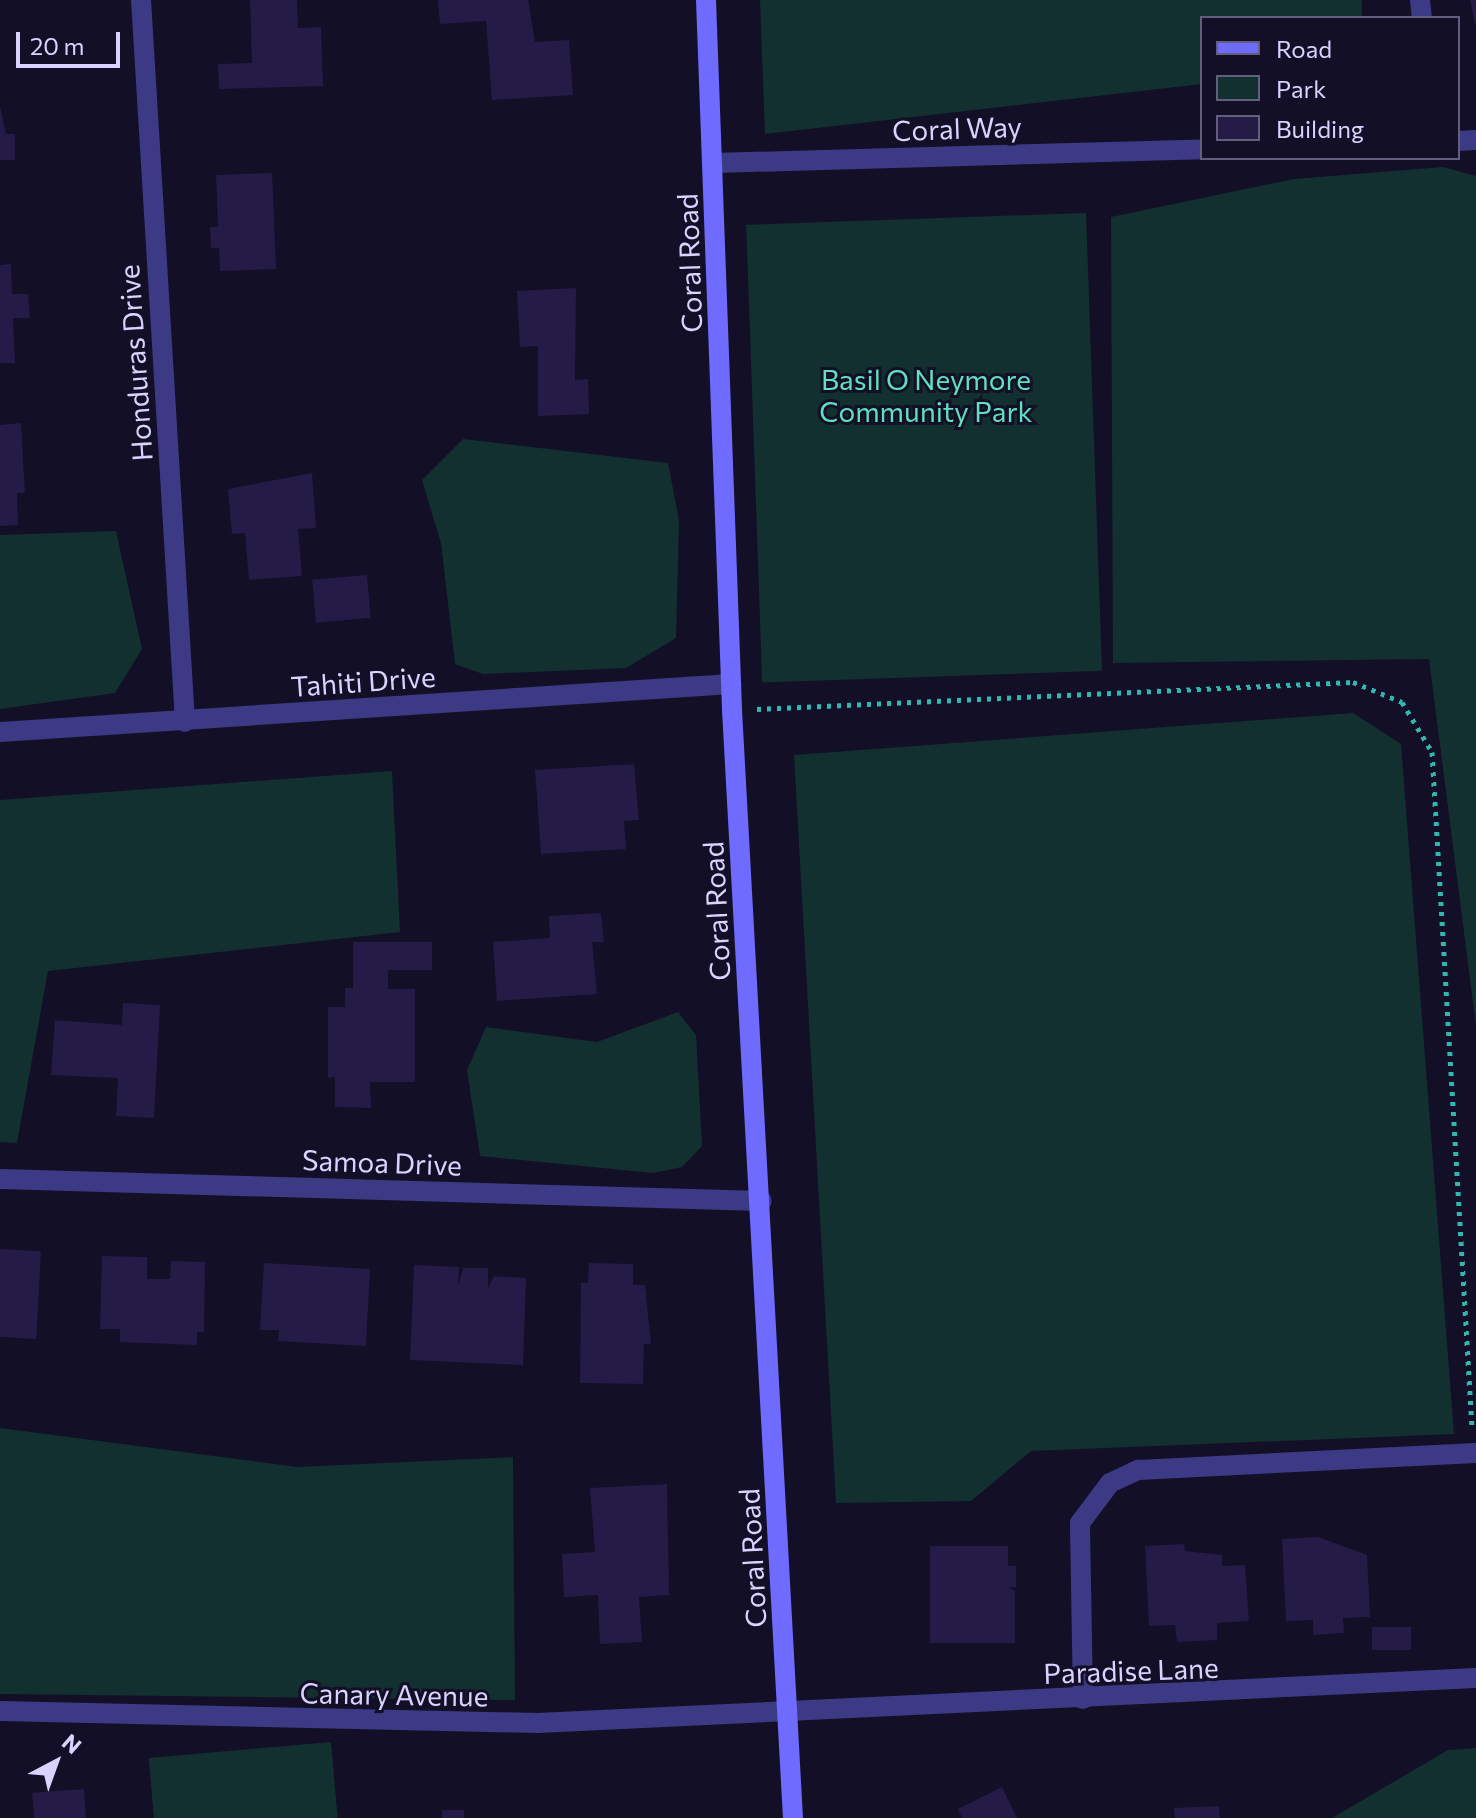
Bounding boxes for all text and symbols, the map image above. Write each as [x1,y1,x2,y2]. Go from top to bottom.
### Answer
scale bar [20,16,124,66]
legend [1200,16,1460,160]
text: 20 m [30,31,84,60]
text: Road [1276,34,1332,63]
text: Park [1276,74,1326,103]
street label: Coral Way [892,109,1022,147]
text: Building [1276,114,1364,143]
street label: Coral Road [670,193,708,333]
street label: Honduras Drive [111,264,159,462]
park label: Basil O Neymore Community Park [819,362,1033,428]
street label: Tahiti Drive [289,659,437,703]
street label: Coral Road [696,841,736,981]
street label: Samoa Drive [302,1142,462,1182]
street label: Coral Road [732,1488,772,1628]
street label: Paradise Lane [1043,1650,1219,1690]
street label: Canary Avenue [299,1676,489,1712]
north arrow [16,1722,96,1802]
text: N [57,1728,87,1759]

